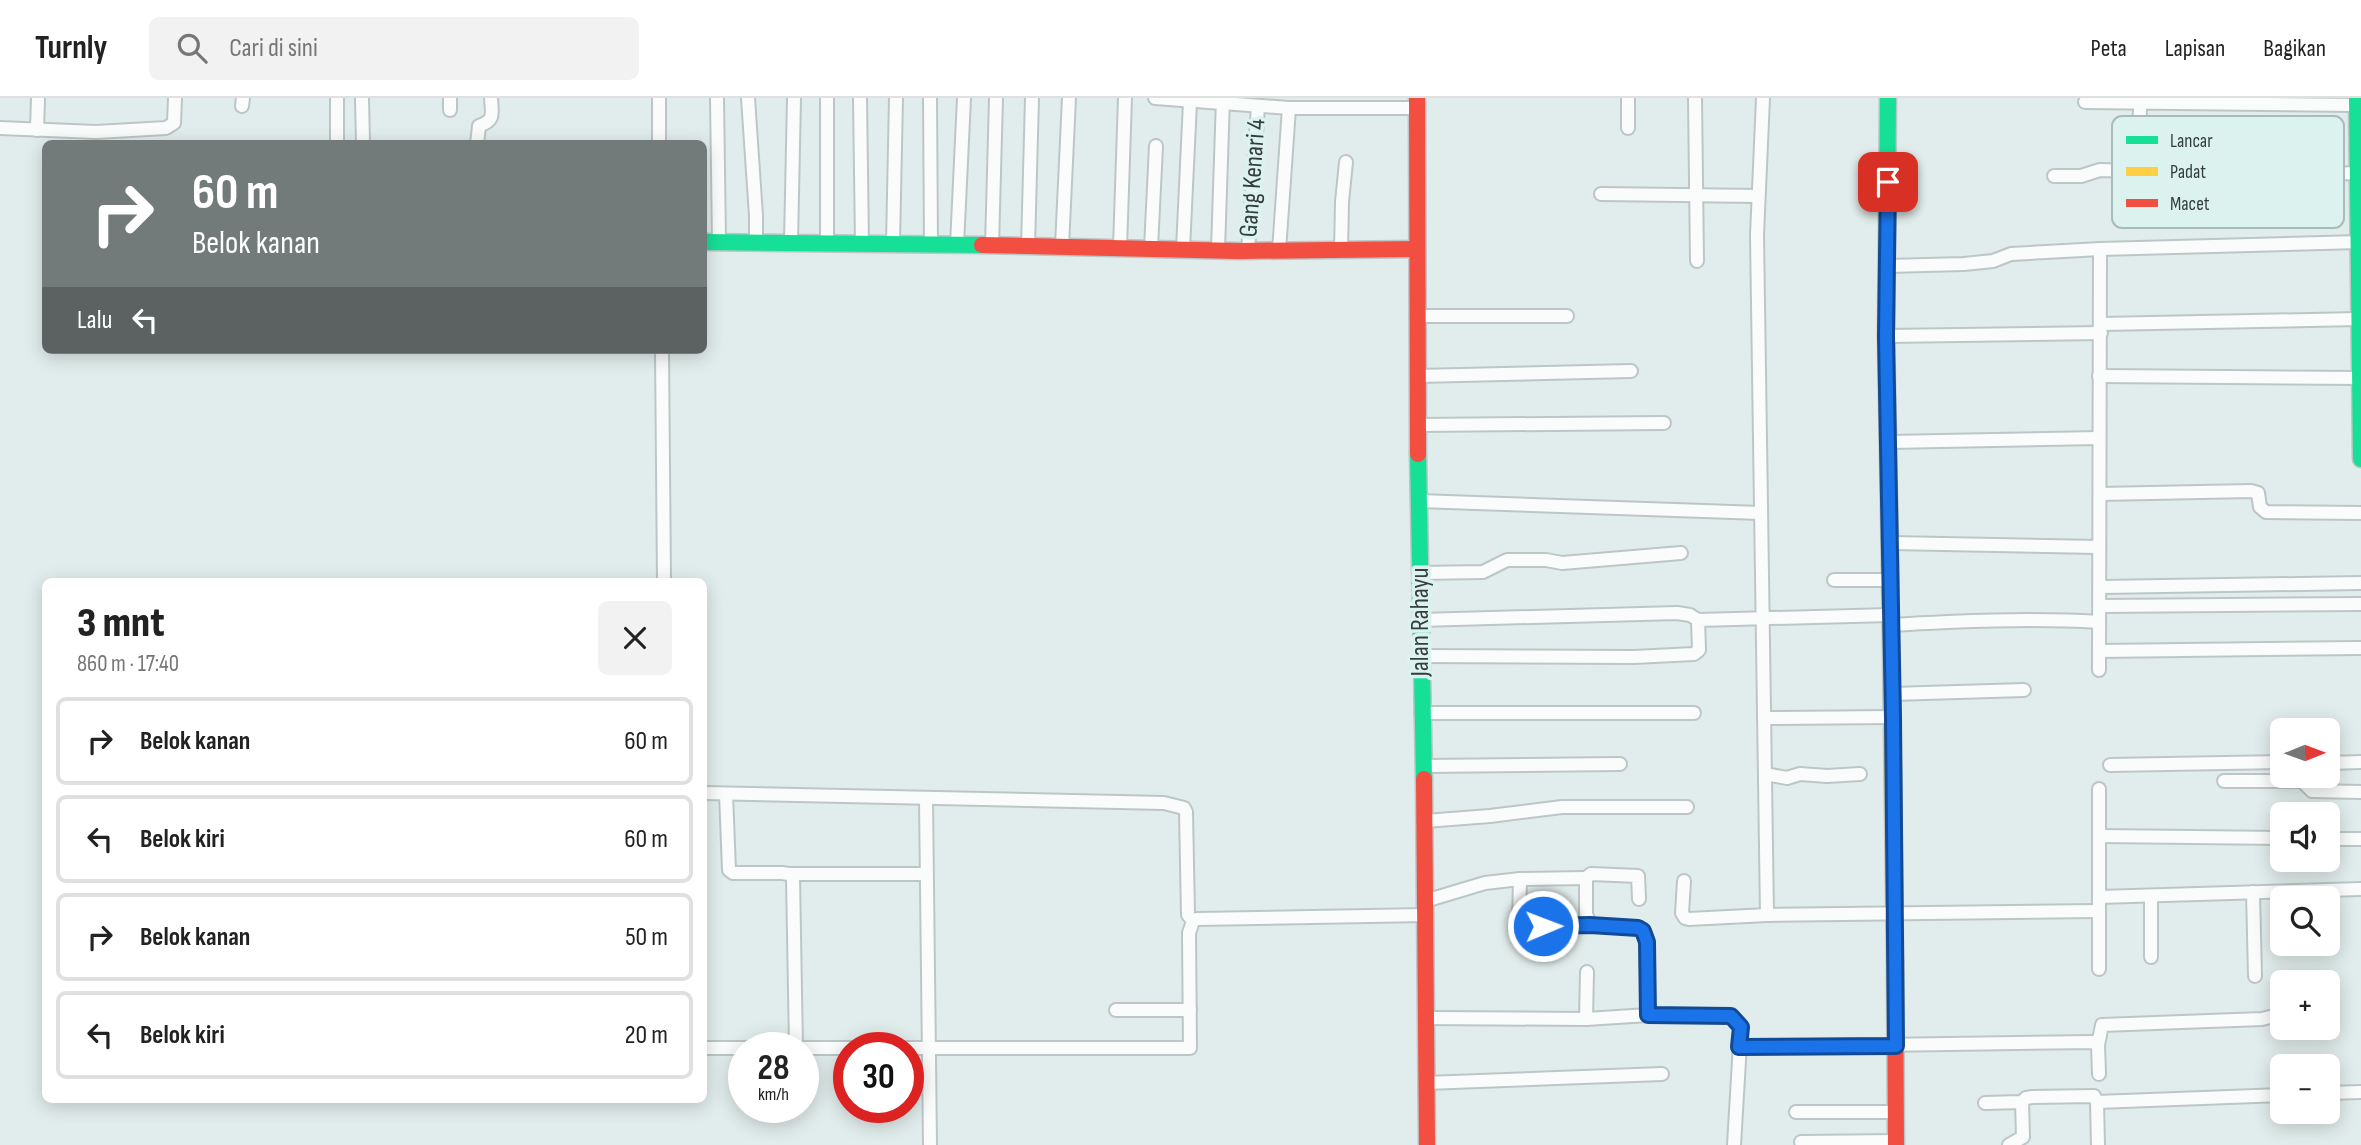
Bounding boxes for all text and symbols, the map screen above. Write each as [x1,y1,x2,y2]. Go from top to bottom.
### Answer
search box [149,17,639,80]
text: Turnly [35,28,107,68]
icon: search [173,29,211,67]
text: Cari di sini [229,33,318,64]
text: Peta [2091,34,2127,63]
text: Lapisan [2165,34,2225,63]
text: Bagikan [2263,34,2326,63]
legend [2112,116,2344,228]
street label: Gang Kenari 4 [1233,118,1273,238]
text: Lancar [2170,130,2213,153]
pin [1858,152,1918,212]
text: Padat [2170,161,2206,184]
icon: arrive [1869,163,1907,201]
text: 60 m [192,164,279,223]
icon: right [77,168,168,259]
text: Macet [2170,193,2210,216]
text: Belok kanan [192,224,320,263]
icon: left [126,301,164,339]
text: Lalu [77,305,112,336]
street label: Jalan Rahayu [1405,568,1436,678]
text: 3 mnt [77,598,165,649]
button: close [598,601,672,675]
text: 860 m · 17:40 [77,650,179,678]
north arrow [2270,718,2340,788]
map controls [2270,718,2340,1124]
icon: right [81,722,119,760]
text: Belok kanan [140,726,250,757]
text: 60 m [624,726,668,757]
button: sound [2270,802,2340,872]
icon: left [81,820,119,858]
text: Belok kiri [140,824,225,855]
text: 60 m [624,824,668,855]
button: search [2270,886,2340,956]
position arrow [1506,889,1580,963]
icon: right [81,918,119,956]
text: Belok kanan [140,922,250,953]
text: 50 m [625,922,668,953]
button: + [2270,970,2340,1040]
icon: left [81,1016,119,1054]
text: Belok kiri [140,1020,225,1051]
text: 20 m [625,1020,668,1051]
speed limit sign: 30 [833,1032,924,1123]
text: 28 [758,1047,789,1090]
button: − [2270,1054,2340,1124]
text: km/h [758,1084,789,1105]

